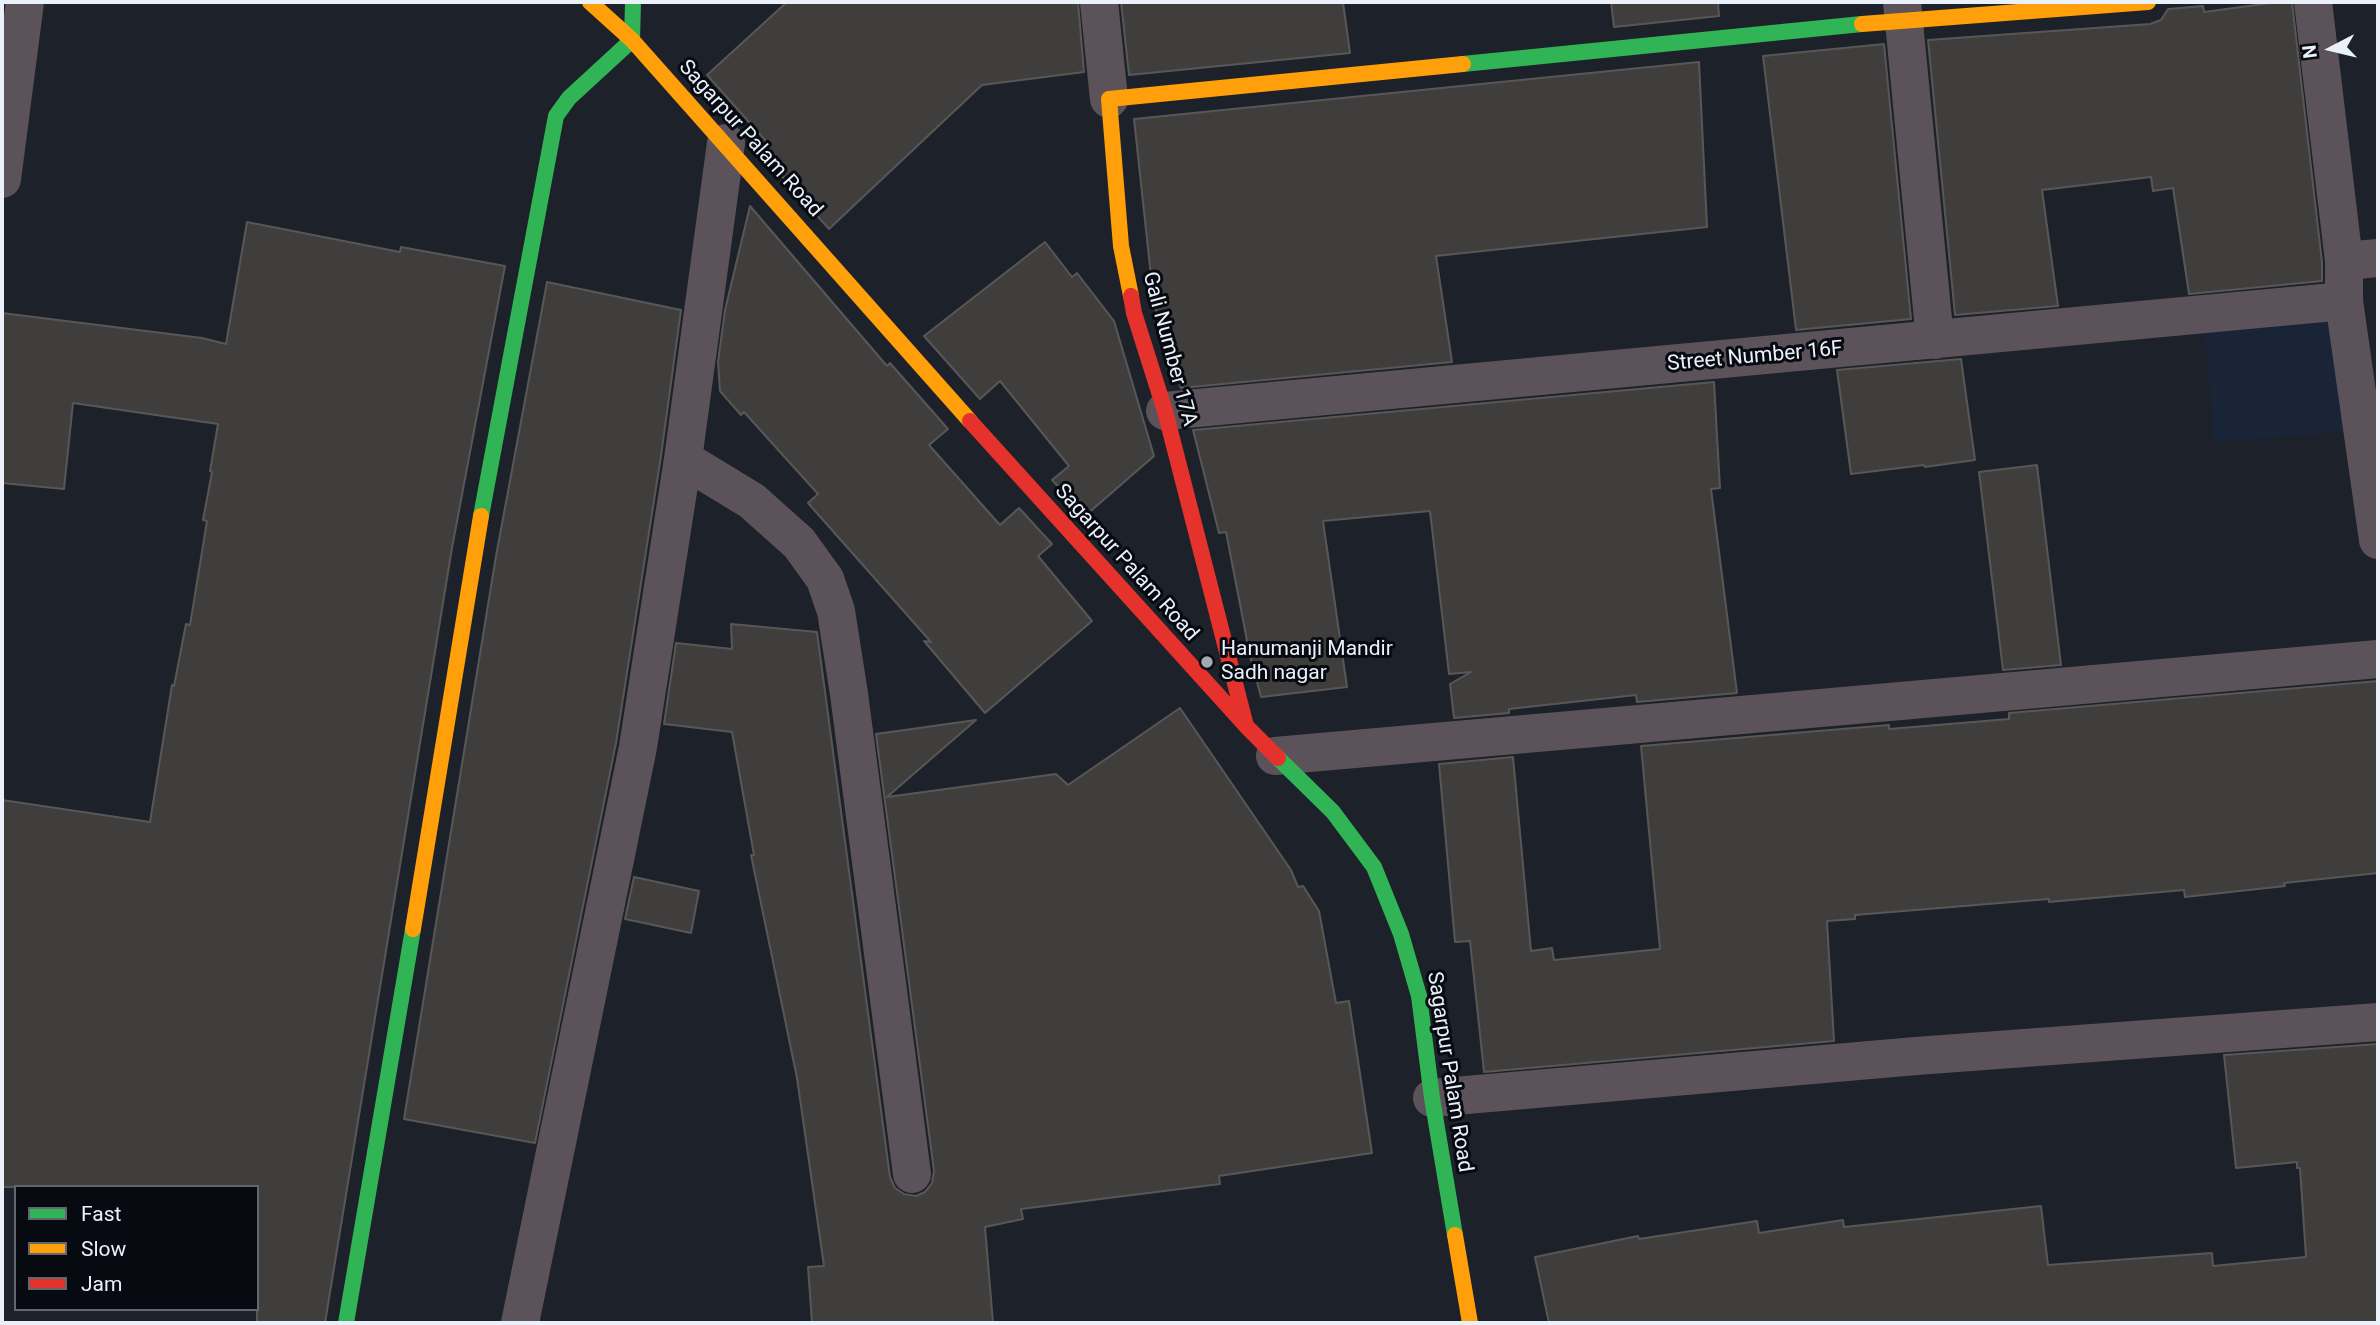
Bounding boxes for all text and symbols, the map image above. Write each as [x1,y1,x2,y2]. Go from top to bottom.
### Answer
north arrow [2296,14,2366,84]
text: N [2297,44,2322,60]
street label: Sagarpur Palam Road [673,55,827,223]
street label: Gali Number 17A [1136,269,1202,429]
street label: Street Number 16F [1666,337,1844,377]
street label: Sagarpur Palam Road [1049,479,1203,647]
place label: Hanumanji Mandir Sadh nagar [1221,637,1393,687]
marker: Hanumanji Mandir Sadh nagar [1199,654,1215,670]
street label: Sagarpur Palam Road [1421,970,1477,1174]
legend [14,1185,259,1311]
text: Fast [81,1202,121,1226]
text: Slow [81,1237,126,1261]
text: Jam [81,1272,122,1296]

